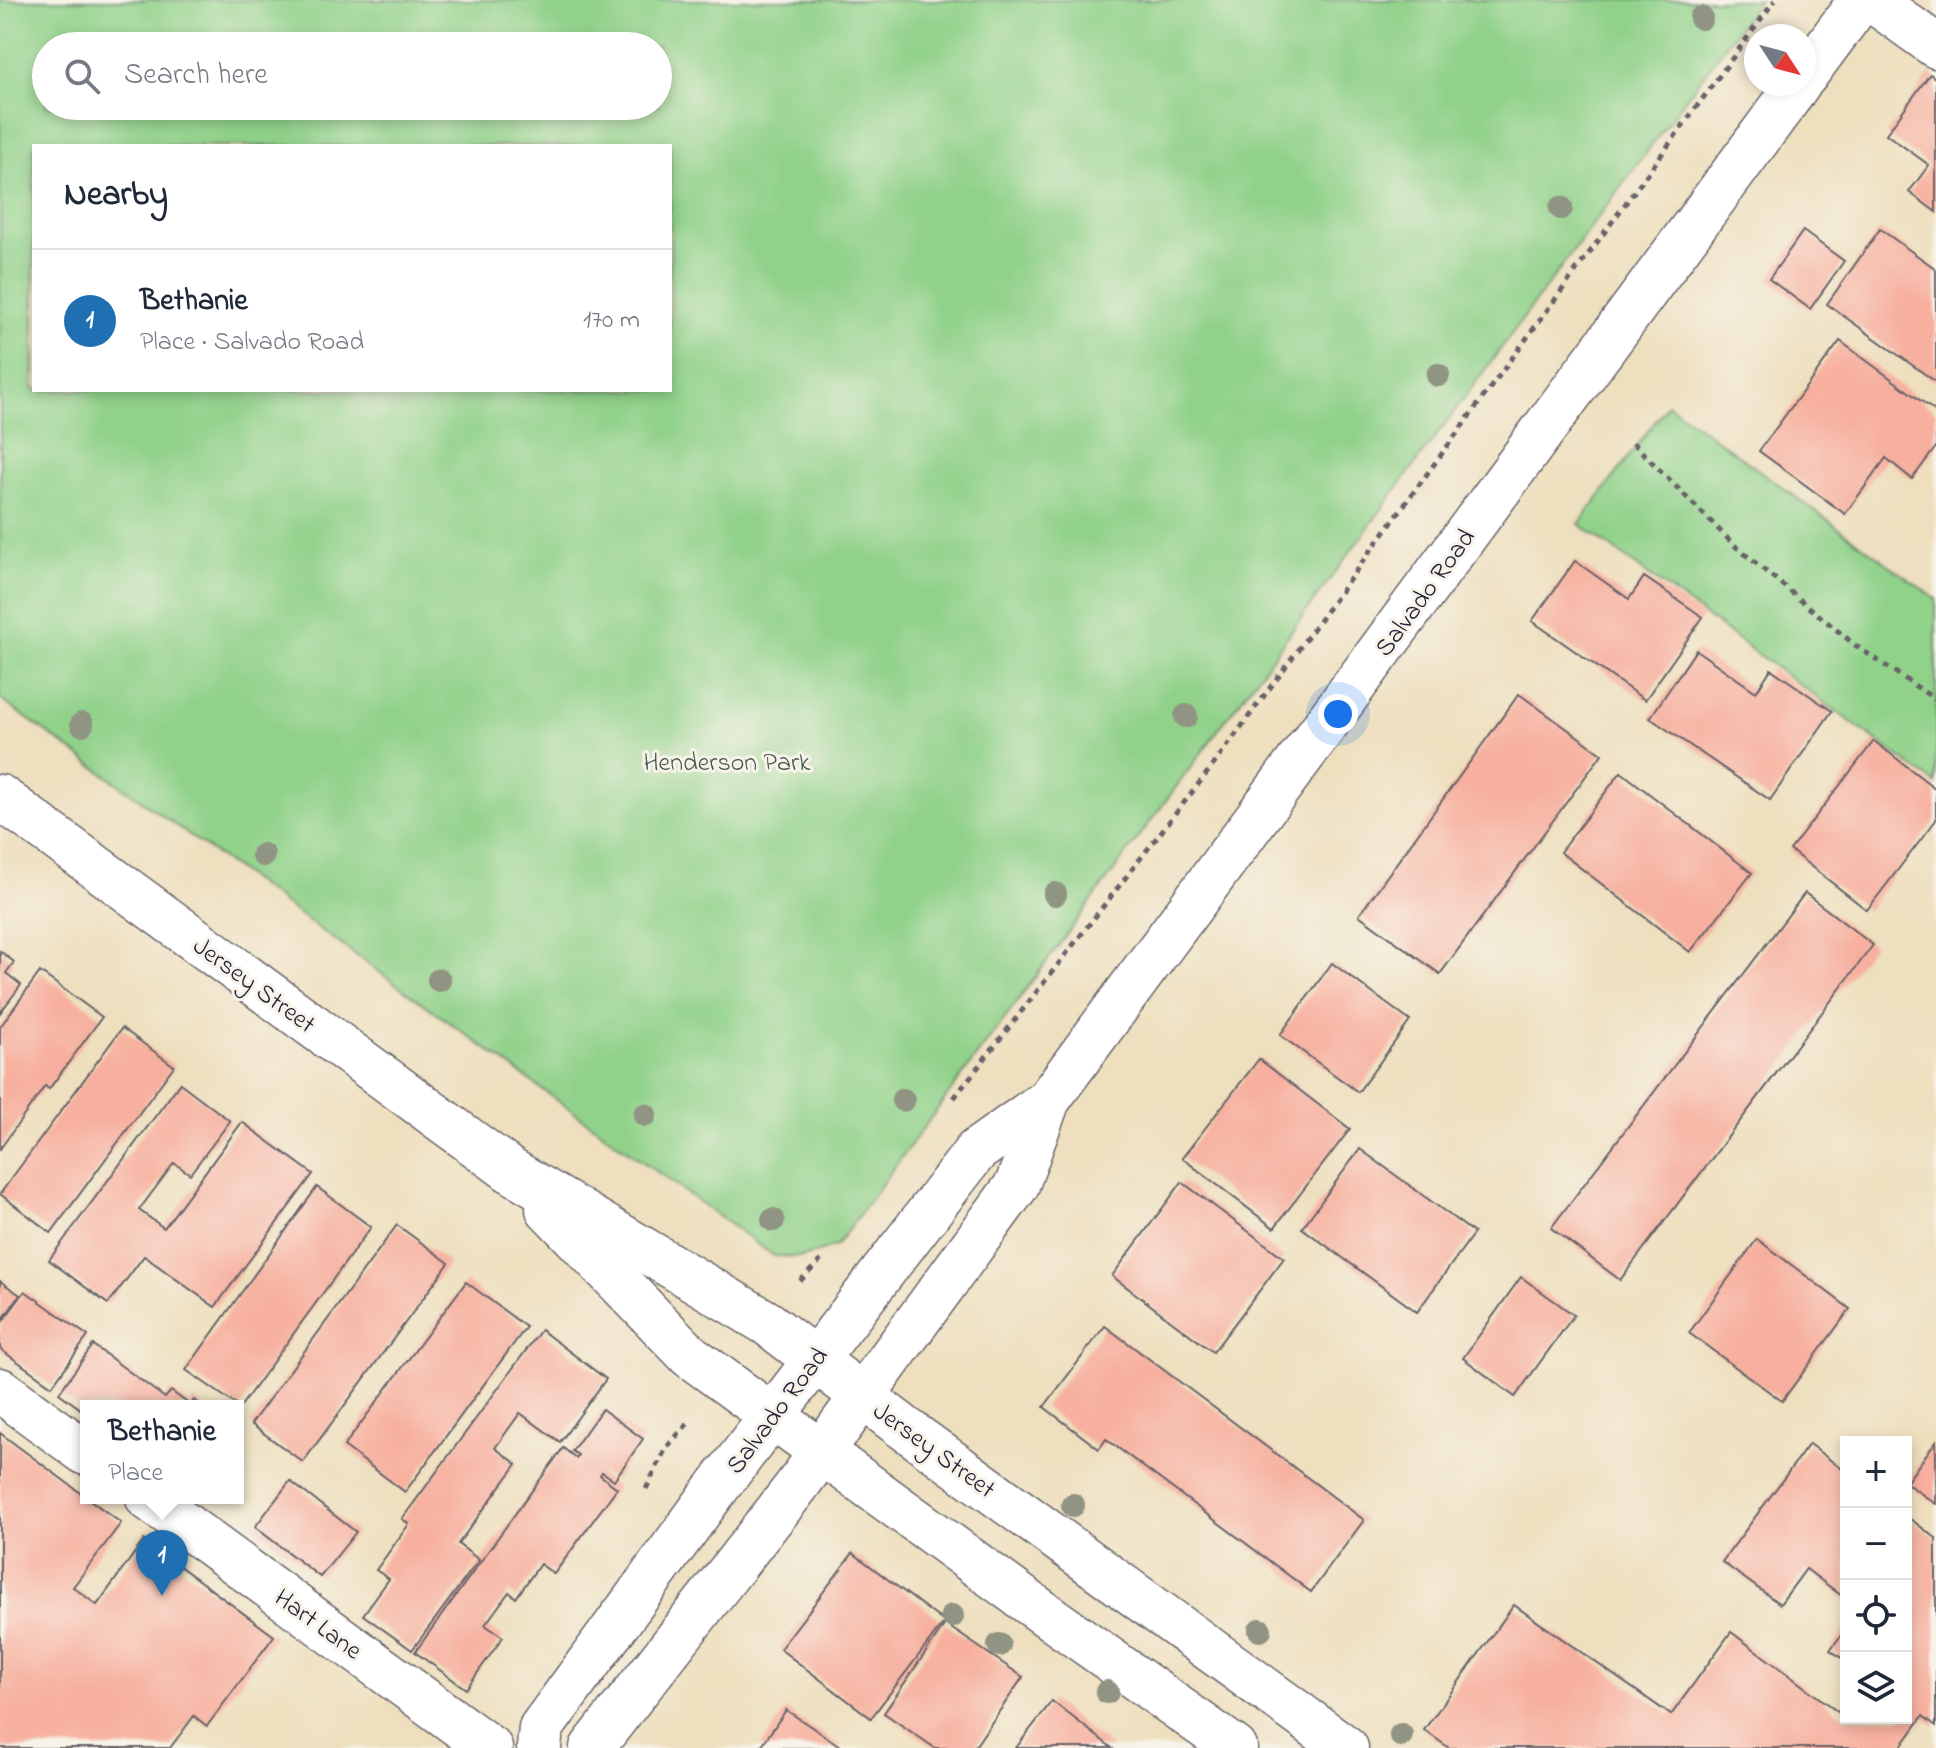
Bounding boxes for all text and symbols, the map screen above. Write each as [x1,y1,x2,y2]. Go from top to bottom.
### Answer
north arrow [1744,24,1816,96]
search box [32,32,672,120]
icon: search [60,54,104,98]
text: Search here [124,54,268,98]
text: Nearby [64,171,168,221]
text: Bethanie [140,280,248,324]
text: 1 [86,302,94,340]
text: 170 m [583,302,640,340]
text: Place · Salvado Road [140,324,364,362]
street label: Salvado Road [1367,521,1486,666]
your location [1318,694,1358,734]
park label: Henderson Park [644,745,811,783]
street label: Jersey Street [184,929,323,1044]
street label: Salvado Road [718,1340,839,1483]
street label: Jersey Street [864,1394,1003,1509]
popup [80,1400,244,1504]
text: Bethanie [108,1411,216,1455]
map controls [1840,1436,1912,1724]
button: + [1840,1436,1912,1508]
text: Place [108,1455,163,1493]
button: − [1840,1508,1912,1580]
pin: 1 [136,1530,188,1596]
street label: Hart Lane [265,1580,369,1671]
button: locate [1840,1580,1912,1652]
button: layers [1840,1652,1912,1724]

